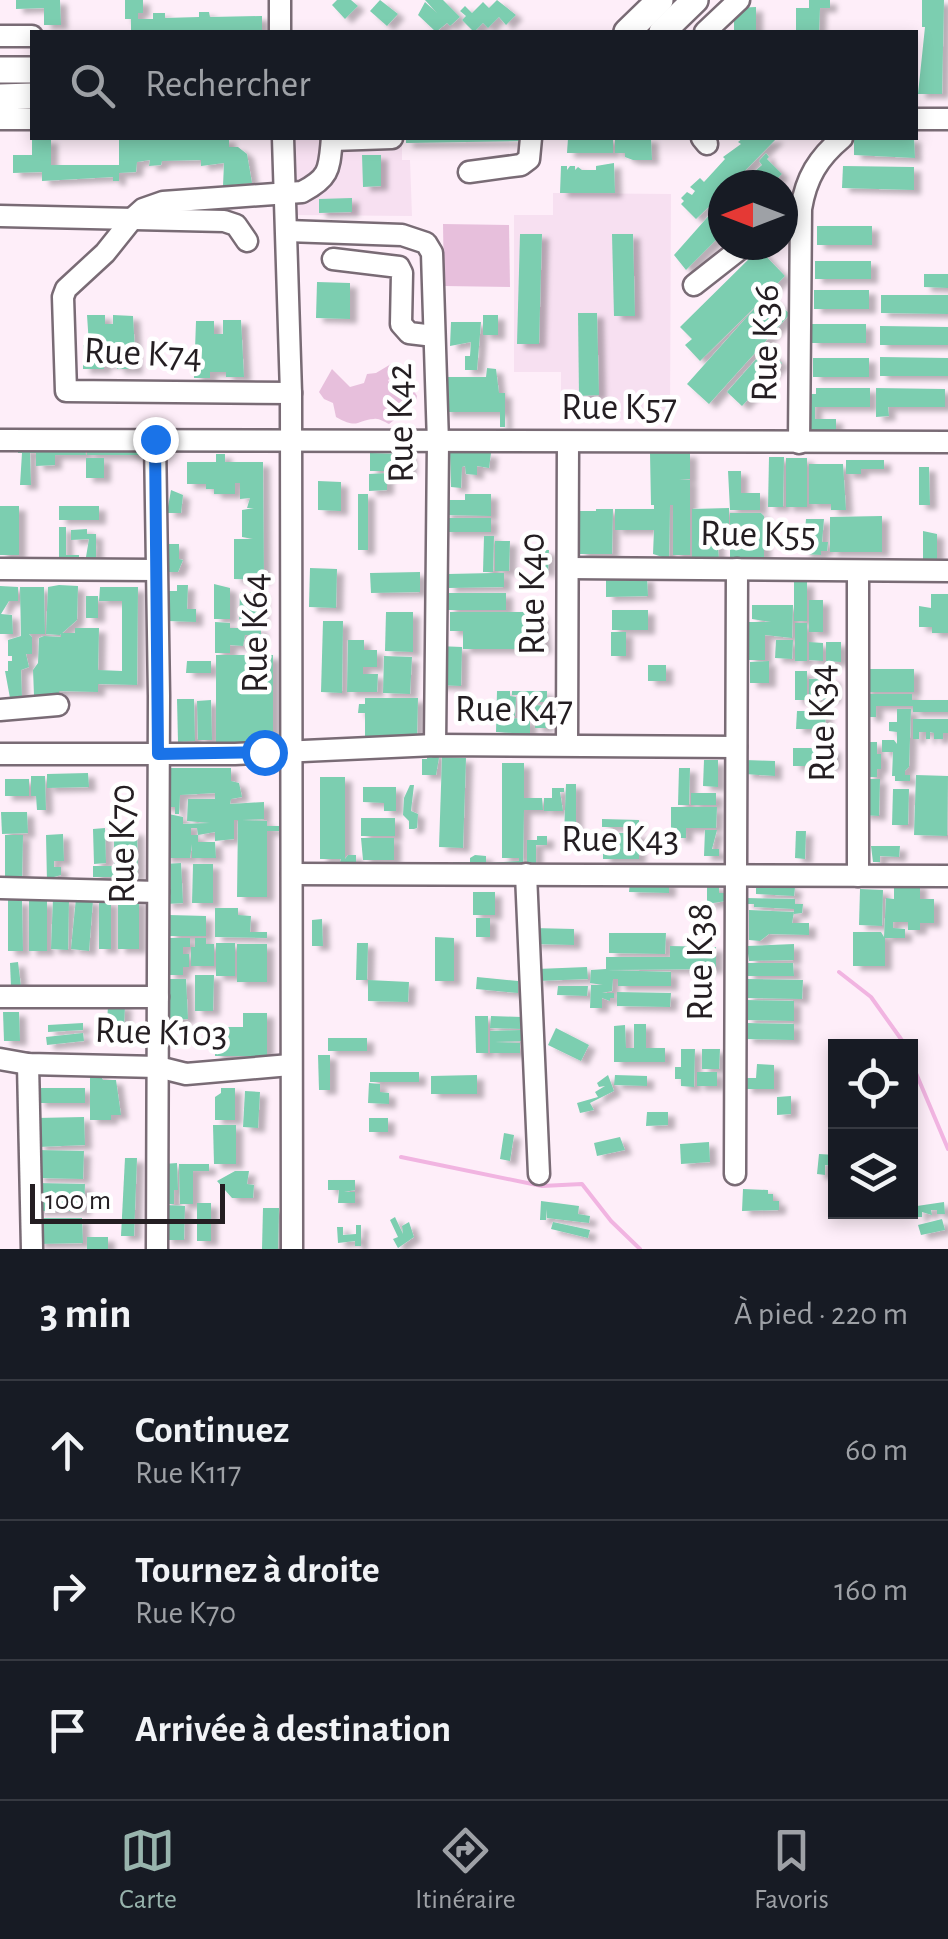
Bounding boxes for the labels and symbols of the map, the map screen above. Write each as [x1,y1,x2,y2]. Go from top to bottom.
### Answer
north arrow [708,170,798,260]
street label: Rue K36 [746,284,786,402]
street label: Rue K74 [83,332,203,376]
street label: Rue K42 [381,363,421,483]
street label: Rue K57 [561,389,677,427]
route end [133,417,179,463]
street label: Rue K55 [700,515,816,555]
street label: Rue K40 [514,533,552,655]
street label: Rue K64 [237,573,275,693]
street label: Rue K34 [804,664,842,782]
street label: Rue K47 [455,691,573,729]
route start [242,730,288,776]
street label: Rue K70 [104,784,142,904]
street label: Rue K43 [561,821,679,859]
street label: Rue K38 [682,903,720,1021]
street label: Rue K103 [94,1012,228,1054]
scale bar [30,1179,225,1224]

